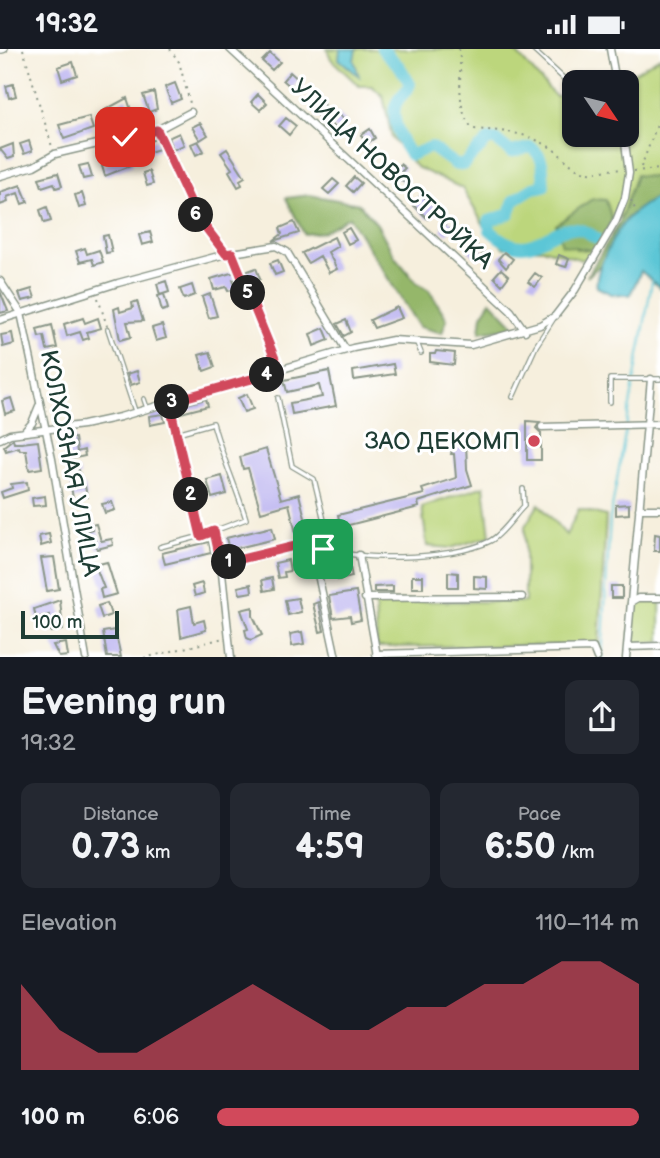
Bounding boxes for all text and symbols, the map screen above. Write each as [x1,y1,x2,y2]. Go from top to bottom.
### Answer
text: 19:32 [35,9,98,40]
north arrow [562,70,639,147]
map controls [562,70,639,147]
street label: УЛИЦА НОВОСТРОЙКА [285,73,499,276]
pin [95,107,155,167]
icon: check [106,118,144,156]
pin: 6 [178,197,214,233]
text: 6 [190,203,201,226]
pin: 5 [230,275,266,311]
text: 5 [242,281,253,304]
street label: КОЛХОЗНАЯ УЛИЦА [34,347,106,579]
pin: 4 [250,357,284,393]
text: 4 [261,363,272,386]
pin: 3 [154,385,190,419]
text: 3 [166,390,177,413]
place label: ЗАО ДЕКОМП [365,427,520,456]
marker: ЗАО ДЕКОМП [526,433,542,449]
pin: 2 [174,477,208,513]
text: 2 [185,483,196,506]
pin [293,519,353,579]
icon: arrive [304,530,342,568]
pin: 1 [212,545,246,579]
text: 1 [225,550,233,573]
scale bar [21,608,119,640]
text: 100 m [32,611,83,634]
text: Evening run [21,680,226,725]
button: share [565,680,639,754]
text: 19:32 [21,729,76,757]
text: Distance [83,803,159,826]
text: Time [309,803,351,826]
text: Pace [518,803,561,826]
text: 0.73 [71,826,140,869]
text: 4:59 [295,826,365,869]
text: 6:50 [484,826,556,869]
text: km [140,841,170,864]
text: /km [556,841,595,864]
text: Elevation [21,909,117,937]
text: 110–114 m [535,909,639,937]
text: 100 m [21,1103,85,1131]
text: 6:06 [133,1103,179,1131]

